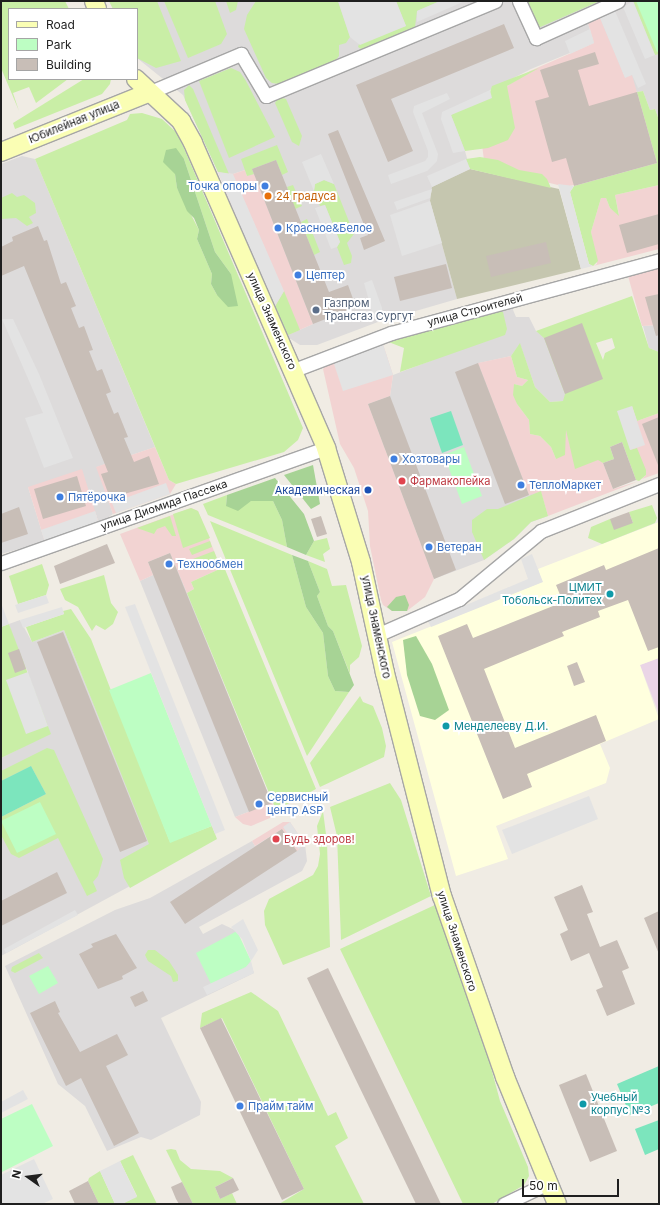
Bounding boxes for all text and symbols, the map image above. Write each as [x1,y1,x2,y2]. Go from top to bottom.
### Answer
legend [8,8,138,80]
text: Road [46,17,75,32]
text: Park [46,37,72,52]
text: Building [46,57,91,72]
street label: Юбилейная улица [27,98,121,146]
place label: Точка опоры [188,179,257,193]
marker: Точка опоры [260,181,270,191]
place label: 24 градуса [276,189,336,203]
marker: 24 градуса [263,191,273,201]
place label: Красное&Белое [286,221,372,235]
marker: Красное&Белое [273,223,283,233]
place label: Цептер [306,268,345,282]
street label: улица Знаменского [245,270,299,372]
marker: Цептер [293,270,303,280]
street label: улица Строителей [426,291,524,329]
place label: Газпром Трансгаз Сургут [324,297,413,323]
marker: Газпром Трансгаз Сургут [311,305,321,315]
place label: Хозтовары [402,452,460,466]
marker: Хозтовары [389,454,399,464]
place label: Фармакопейка [410,474,491,488]
marker: Фармакопейка [397,476,407,486]
street label: улица Диомида Пассека [99,477,229,533]
place label: ТеплоМаркет [529,478,601,492]
marker: ТеплоМаркет [516,480,526,490]
place label: Академическая [275,483,360,497]
marker: Академическая [363,485,373,495]
place label: Пятёрочка [68,490,126,504]
marker: Пятёрочка [55,492,65,502]
place label: Ветеран [437,540,481,554]
marker: Ветеран [424,542,434,552]
place label: Технообмен [177,557,243,571]
marker: Технообмен [164,559,174,569]
street label: улица Знаменского [359,574,393,680]
place label: ЦМИТ Тобольск-Политех [502,581,602,607]
marker: ЦМИТ Тобольск-Политех [605,589,615,599]
place label: Менделееву Д.И. [454,719,548,733]
marker: Менделееву Д.И. [441,721,451,731]
place label: Сервисный центр ASP [267,791,328,817]
marker: Сервисный центр ASP [254,799,264,809]
place label: Будь здоров! [284,832,355,846]
marker: Будь здоров! [271,834,281,844]
street label: улица Знаменского [434,889,480,993]
place label: Учебный корпус №3 [591,1091,651,1117]
place label: Прайм тайм [248,1099,314,1113]
marker: Учебный корпус №3 [578,1099,588,1109]
marker: Прайм тайм [235,1101,245,1111]
north arrow [8,1157,48,1197]
text: N [9,1168,24,1180]
scale bar [524,1171,621,1197]
text: 50 m [529,1178,558,1193]

